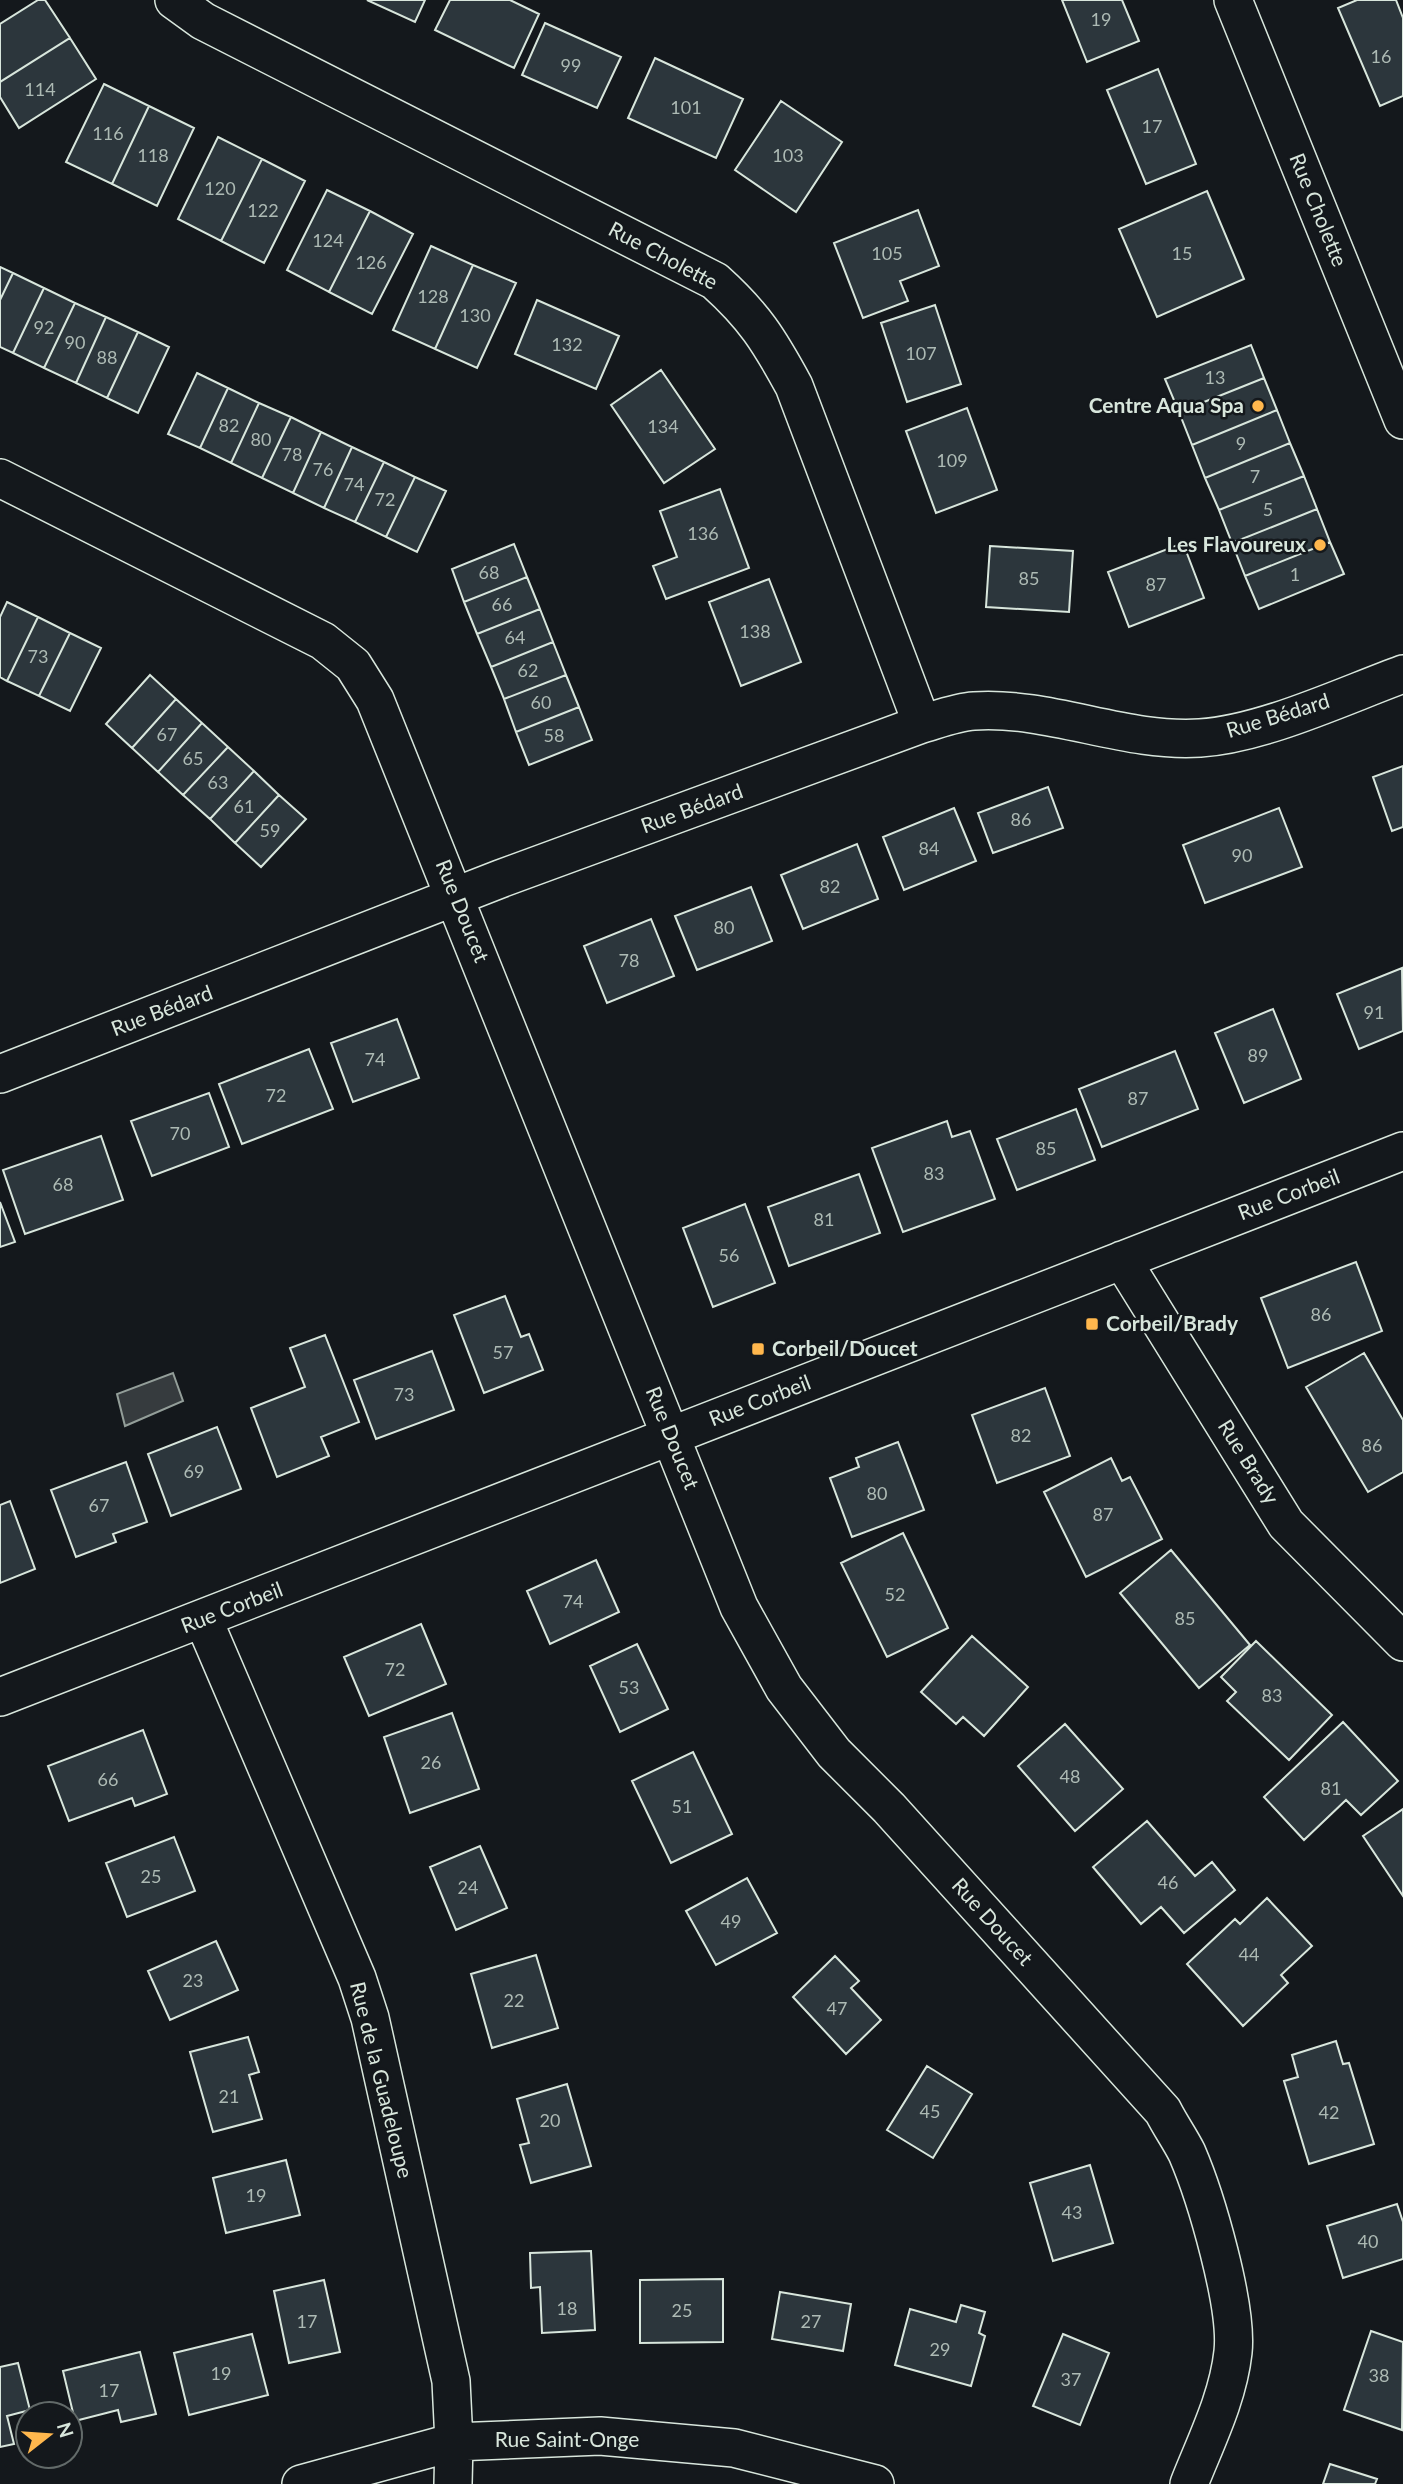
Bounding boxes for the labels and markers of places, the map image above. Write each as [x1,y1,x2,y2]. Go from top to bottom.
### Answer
place label: Centre Aqua Spa [1089,392,1244,417]
marker: Centre Aqua Spa [1250,398,1266,414]
place label: Les Flavoureux [1167,531,1306,556]
marker: Les Flavoureux [1312,537,1328,553]
place label: Corbeil/Brady [1106,1310,1239,1335]
marker: Corbeil/Brady [1084,1316,1100,1332]
place label: Corbeil/Doucet [772,1335,918,1360]
marker: Corbeil/Doucet [750,1341,766,1357]

